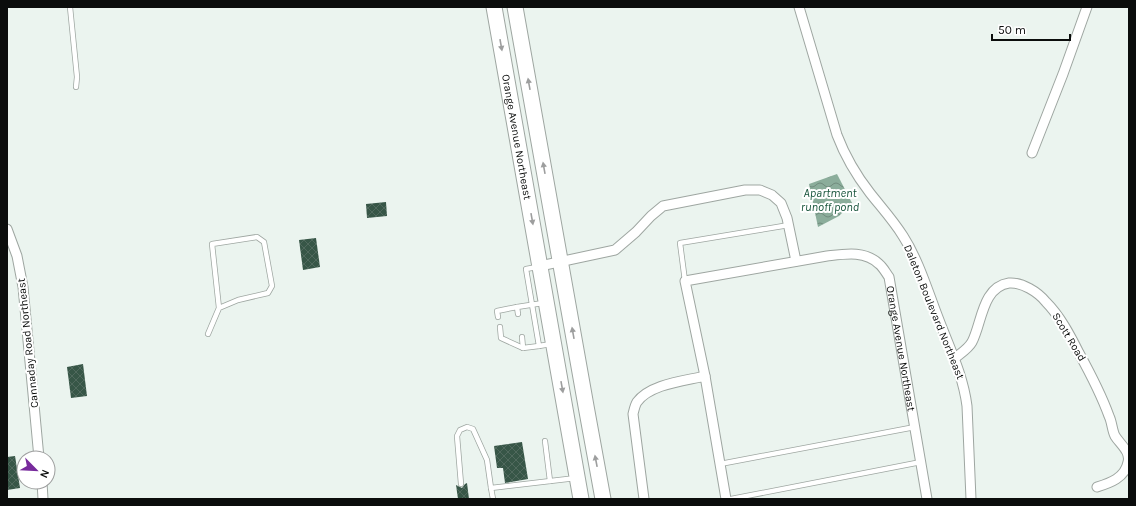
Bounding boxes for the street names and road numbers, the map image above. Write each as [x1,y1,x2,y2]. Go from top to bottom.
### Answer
street label: Orange Avenue Northeast [500,73,534,201]
street label: Daleton Boulevard Northeast [901,243,967,381]
street label: Cannaday Road Northeast [15,278,41,408]
street label: Orange Avenue Northeast [884,285,918,412]
street label: Scott Road [1049,310,1089,364]

